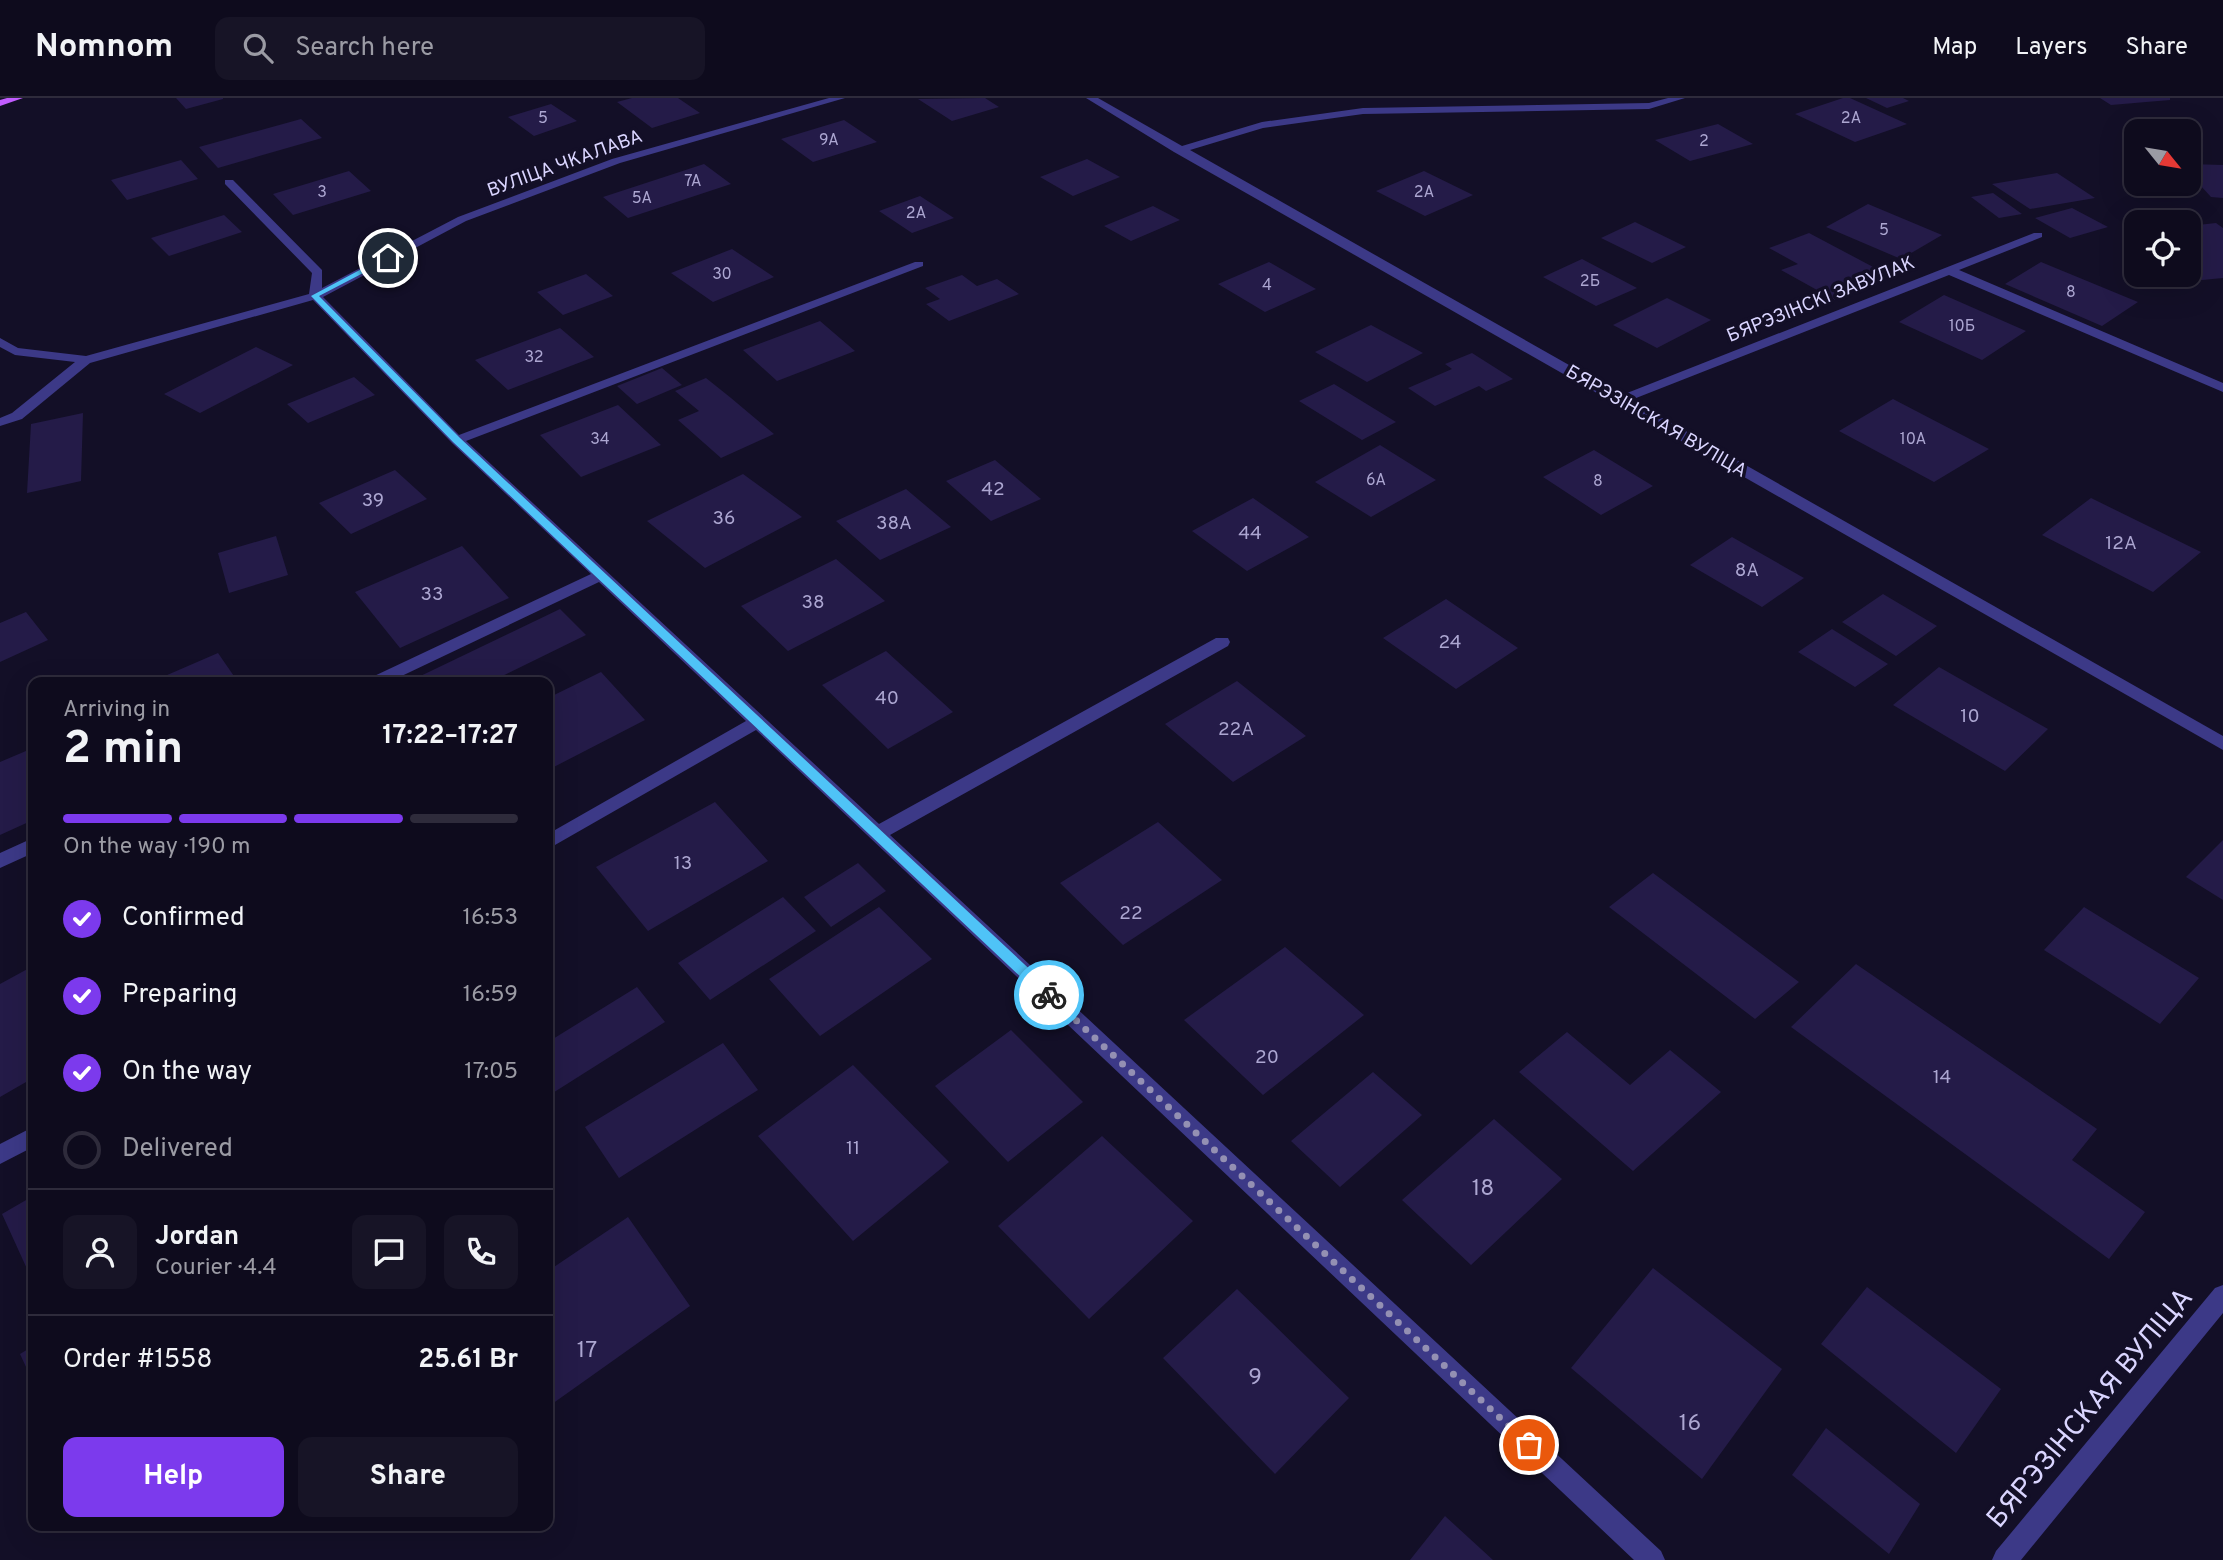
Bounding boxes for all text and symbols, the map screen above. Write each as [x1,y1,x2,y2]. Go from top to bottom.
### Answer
search box [215,17,705,80]
text: Nomnom [35,27,173,69]
icon: search [239,29,277,67]
text: Search here [295,32,434,65]
text: Map [1932,33,1977,63]
text: Layers [2015,33,2087,63]
text: Share [2125,33,2188,63]
house number: 5 [538,109,548,129]
house number: 2А [1841,109,1861,129]
north arrow [2124,119,2202,196]
map controls [2124,119,2201,287]
street label: ВУЛІЦА ЧКАЛАВА [484,125,646,203]
house number: 9А [819,131,839,151]
house number: 2 [1699,132,1709,152]
house number: 7А [684,172,702,192]
house number: 3 [317,183,327,203]
house number: 2А [1414,183,1434,203]
house number: 5А [632,189,652,209]
house number: 2А [906,204,926,224]
button: locate [2124,210,2201,287]
house number: 5 [1879,221,1889,241]
pin [358,228,418,288]
icon: home [369,239,407,277]
street label: БЯРЭЗІНСКІ ЗАВУЛАК [1723,251,1919,349]
house number: 30 [712,265,732,285]
house number: 2Б [1580,272,1600,292]
house number: 4 [1262,276,1272,296]
house number: 8 [2066,283,2076,303]
house number: 10Б [1949,317,1975,337]
house number: 32 [524,348,544,368]
street label: БЯРЭЗІНСКАЯ ВУЛІЦА [1561,360,1751,484]
house number: 34 [590,430,610,450]
house number: 10А [1900,430,1926,450]
house number: 6А [1366,471,1386,491]
house number: 8 [1593,472,1603,492]
house number: 42 [981,478,1005,502]
house number: 39 [362,489,384,513]
house number: 36 [713,507,735,531]
house number: 38А [876,512,912,536]
house number: 44 [1238,522,1262,546]
house number: 12А [2105,532,2137,556]
house number: 8А [1735,559,1759,583]
house number: 33 [421,583,443,607]
house number: 38 [801,591,825,615]
house number: 24 [1438,631,1462,655]
house number: 40 [875,687,899,711]
text: Arriving in [63,696,170,725]
house number: 10 [1960,705,1980,729]
house number: 22А [1218,718,1254,742]
text: 17:22–17:27 [382,720,518,753]
text: 2 min [63,721,183,780]
text: On the way · 190 m [63,833,251,862]
house number: 13 [674,852,692,876]
icon: check [63,900,101,938]
text: Confirmed [122,902,245,935]
house number: 22 [1119,902,1143,926]
text: 16:53 [462,904,518,933]
courier [1014,960,1084,1030]
icon: bike [1030,976,1068,1014]
icon: check [63,977,101,1015]
text: Preparing [122,979,237,1012]
text: 16:59 [463,981,518,1010]
house number: 20 [1255,1046,1279,1070]
icon: check [63,1054,101,1092]
text: On the way [122,1056,252,1089]
text: 17:05 [464,1058,518,1087]
house number: 14 [1933,1066,1951,1090]
text: Delivered [122,1133,233,1166]
house number: 11 [846,1137,860,1161]
house number: 18 [1472,1175,1494,1204]
button: person [63,1215,137,1289]
button: chat [352,1215,426,1289]
button: phone [444,1215,518,1289]
text: Jordan [155,1221,239,1254]
text: Courier · 4.4 [155,1254,277,1283]
street label: БЯРЭЗІНСКАЯ ВУЛІЦА [1980,1282,2202,1536]
house number: 17 [577,1337,597,1366]
text: Order #1558 [63,1344,212,1377]
text: 25.61 Br [418,1344,518,1377]
house number: 9 [1248,1364,1262,1393]
house number: 16 [1679,1410,1701,1439]
pin [1499,1415,1559,1475]
icon: bag [1510,1426,1548,1464]
button: Help [63,1437,284,1517]
button: Share [298,1437,518,1517]

